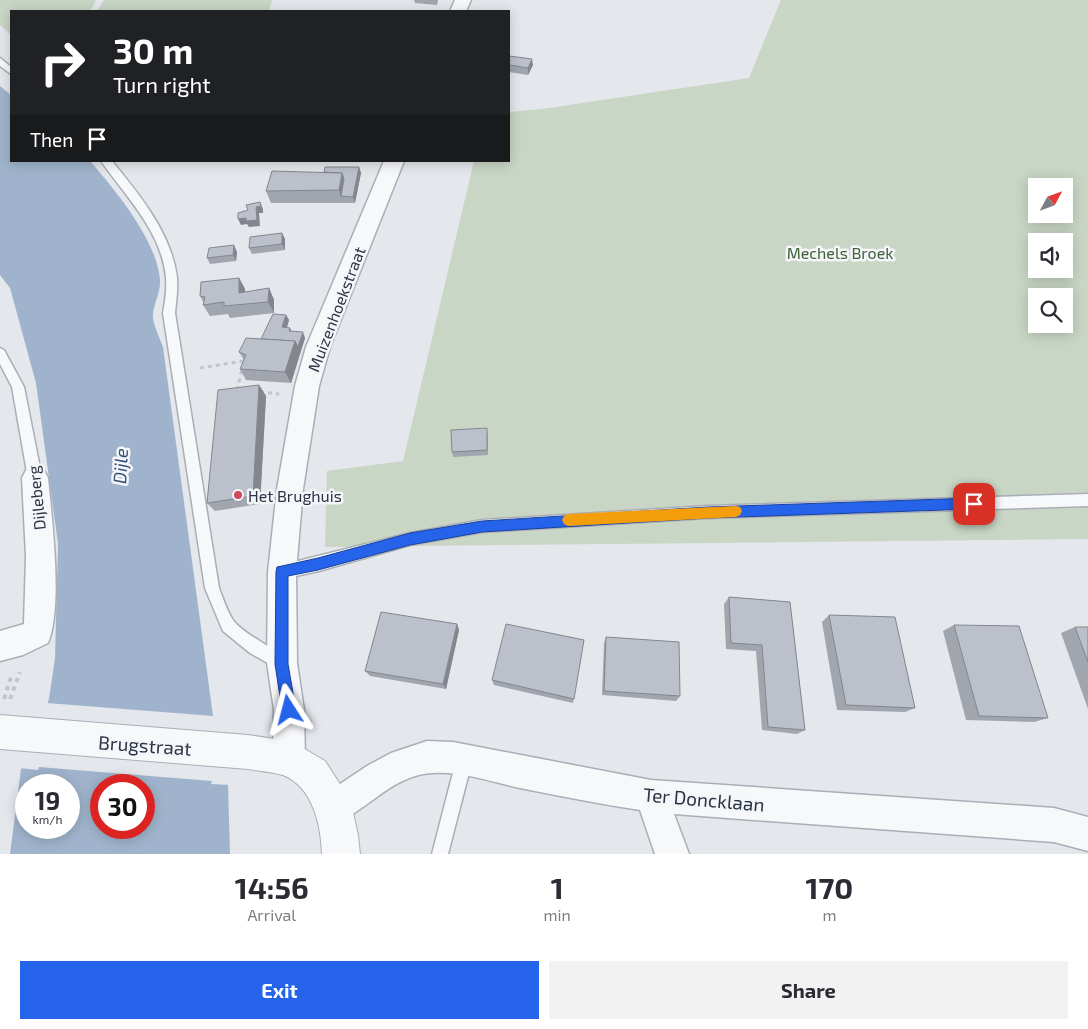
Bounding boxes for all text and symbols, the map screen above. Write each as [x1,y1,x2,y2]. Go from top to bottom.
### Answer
text: 30 m [113,29,193,71]
icon: right [30,30,95,95]
text: Turn right [113,71,211,97]
icon: arrive [83,125,111,153]
text: Then [30,128,73,151]
north arrow [1028,178,1072,222]
map controls [1028,178,1073,333]
button: sound [1028,233,1073,278]
park label: Mechels Broek [787,243,893,262]
street label: Muizenhoekstraat [303,244,369,374]
button: search [1028,288,1073,333]
water label: Dijle [108,447,132,484]
street label: Dijleberg [23,465,50,531]
pin [953,483,995,525]
place label: Het Brughuis [248,486,342,505]
marker: Het Brughuis [232,489,244,501]
icon: arrive [960,490,988,518]
position arrow [262,683,314,735]
street label: Brugstraat [98,730,192,760]
speed limit sign: 30 [90,774,155,839]
street label: Ter Doncklaan [642,782,766,816]
text: 19 [35,785,60,815]
text: km/h [33,812,62,826]
text: 14:56 [235,869,309,905]
text: 1 [551,869,564,905]
text: 170 [806,869,853,905]
text: Arrival [247,905,296,924]
text: min [544,905,571,924]
text: m [822,905,836,924]
button: Exit [20,961,539,1019]
button: Share [549,961,1068,1019]

